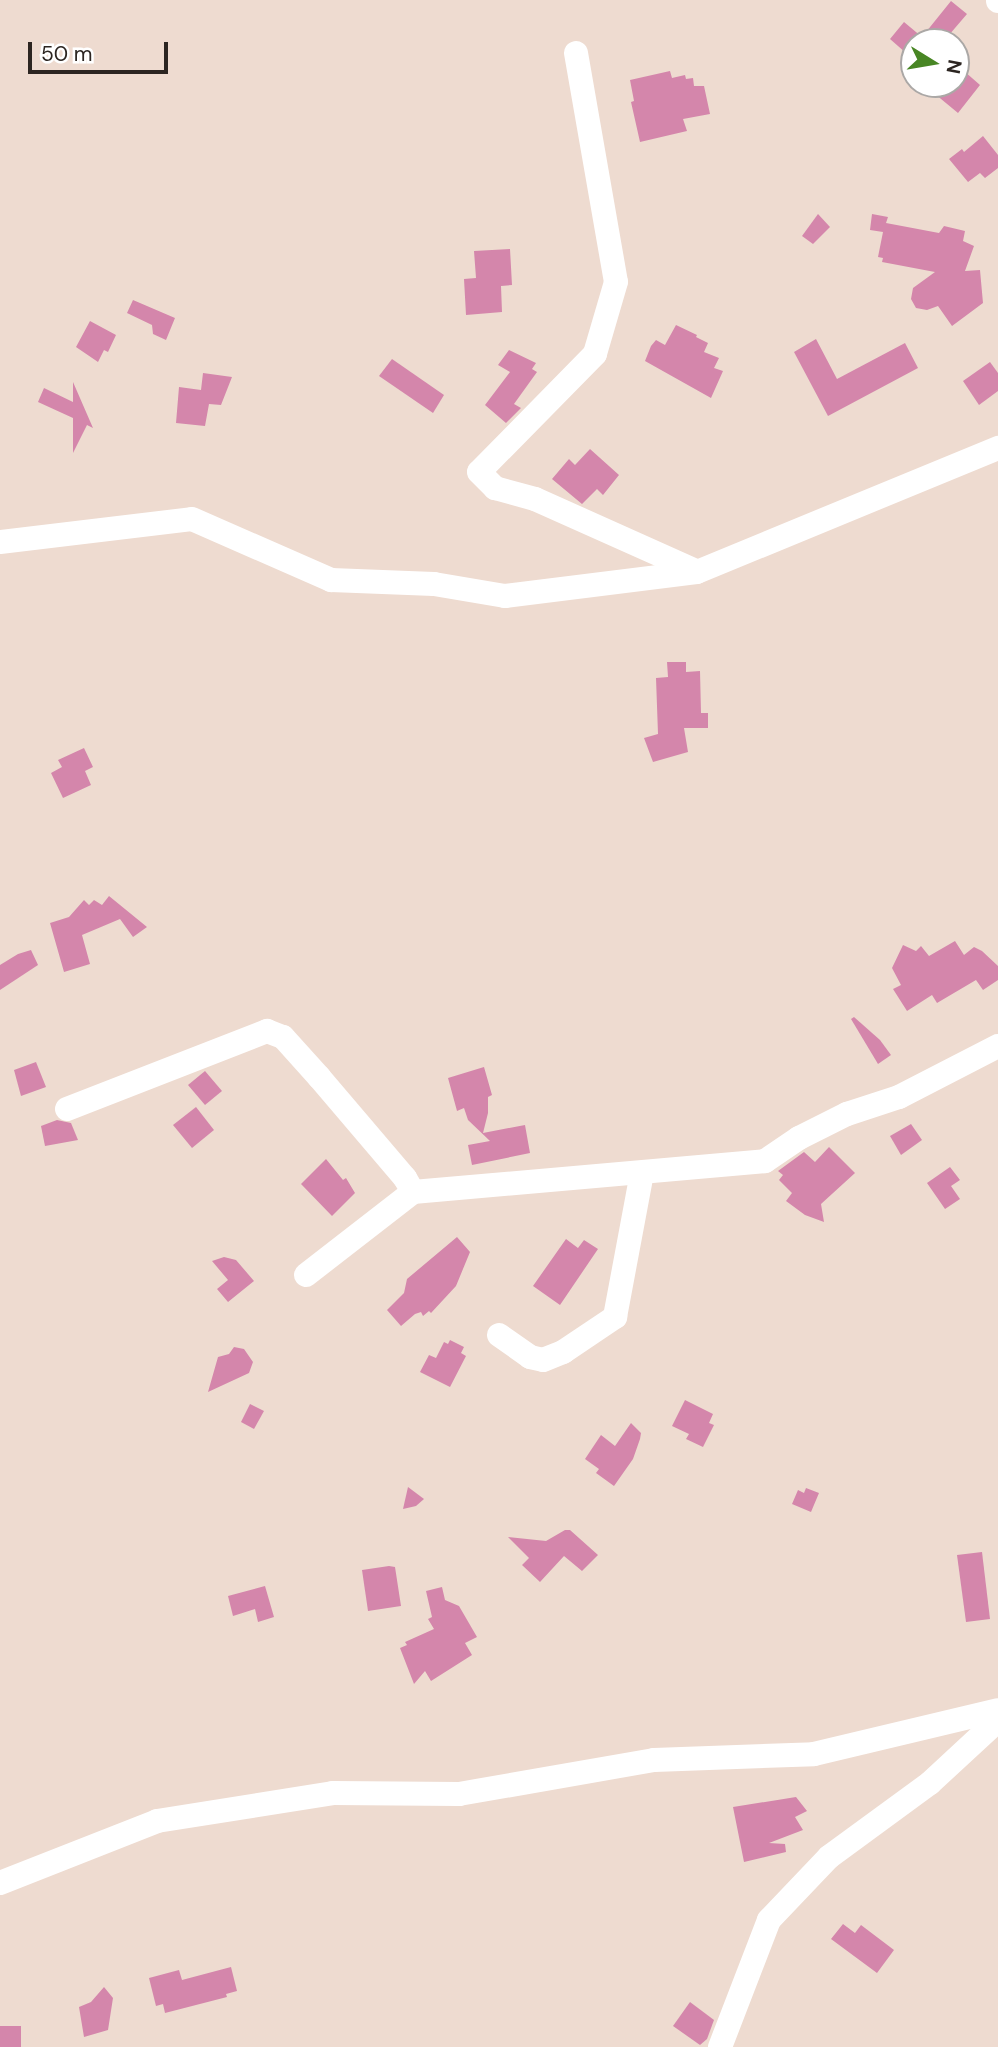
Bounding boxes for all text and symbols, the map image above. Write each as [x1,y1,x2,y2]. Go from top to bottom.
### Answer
scale bar [32,28,172,72]
north arrow [900,28,970,98]
text: 50 m [41,40,92,68]
text: N [941,58,968,76]

